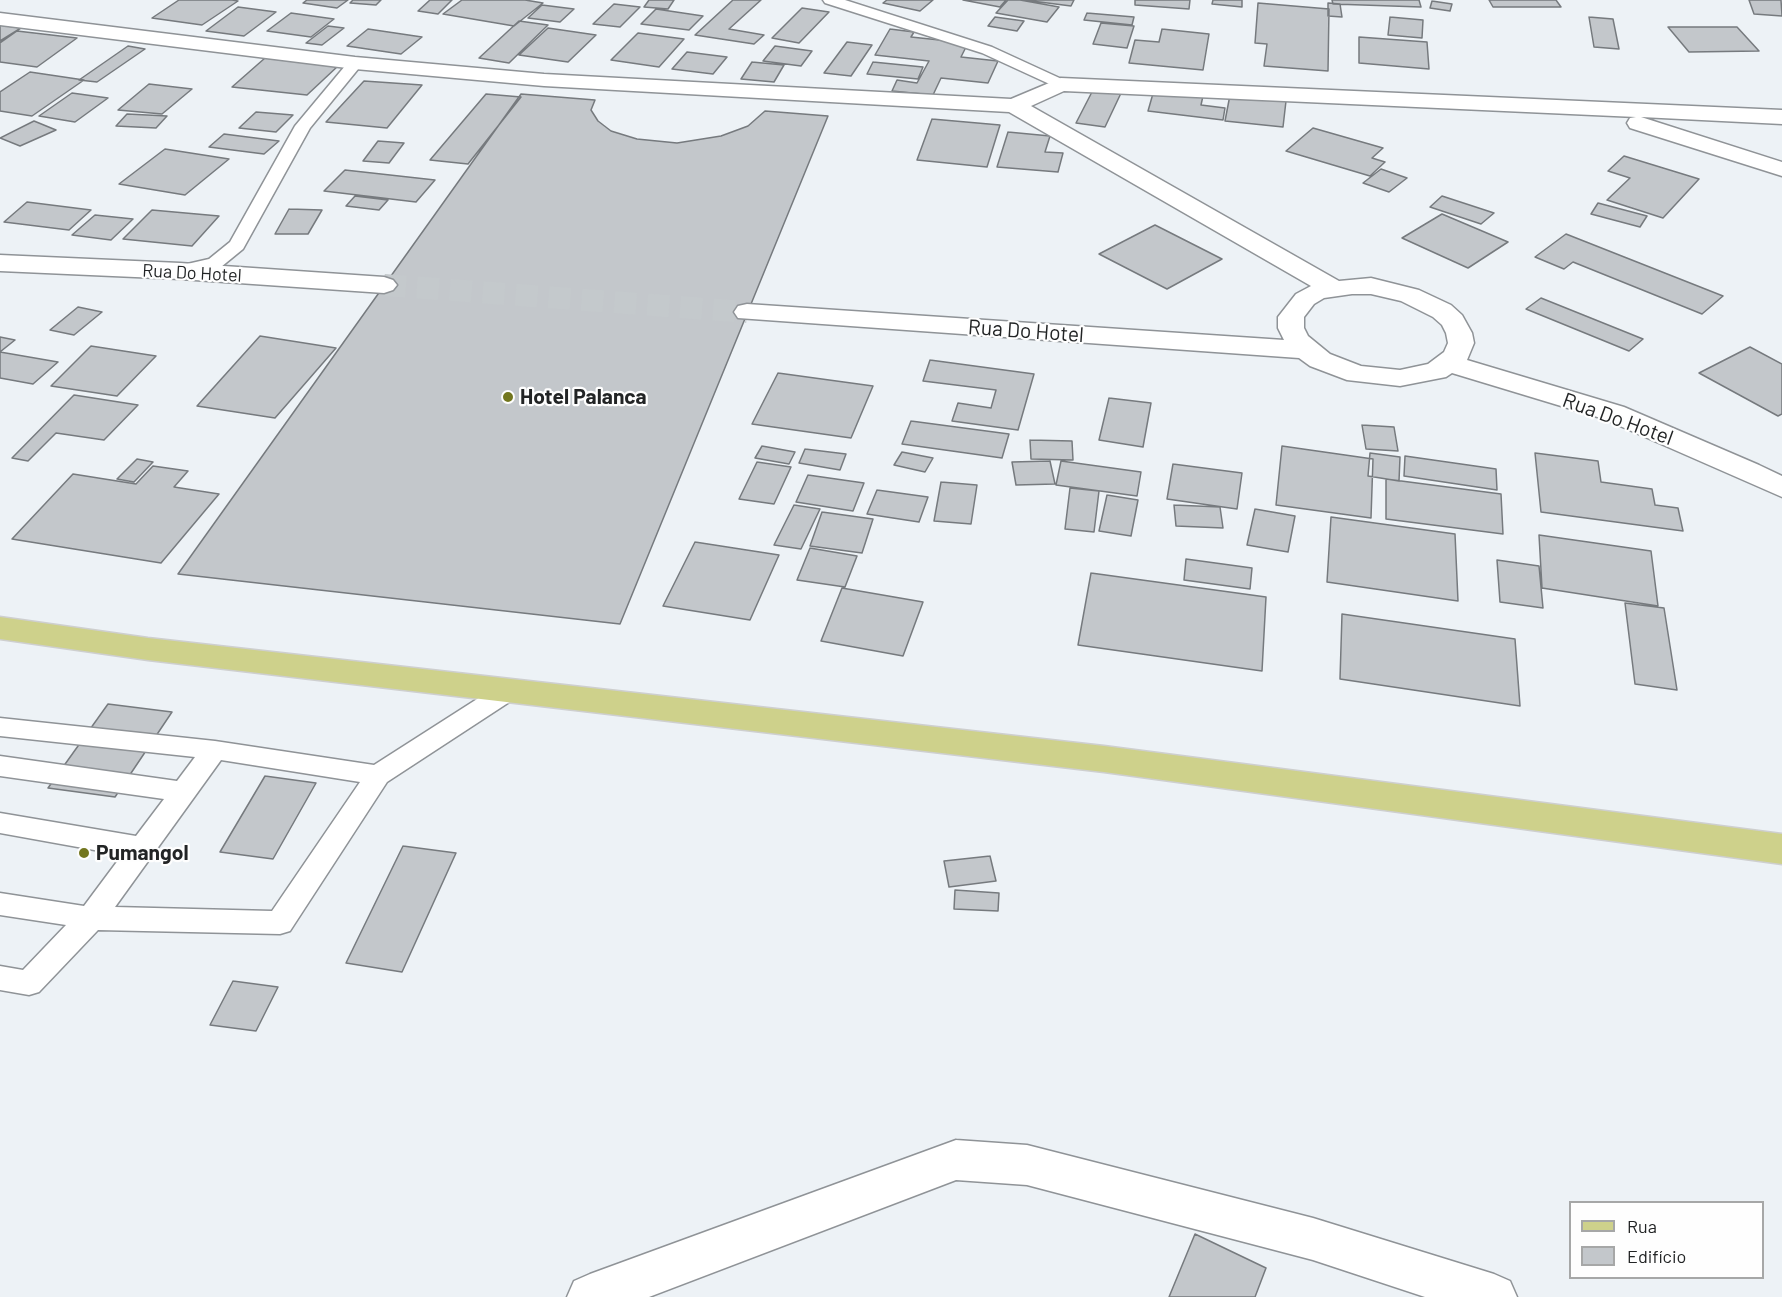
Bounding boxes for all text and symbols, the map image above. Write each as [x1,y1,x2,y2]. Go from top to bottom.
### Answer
street label: Rua Do Hotel [142,260,242,286]
street label: Rua Do Hotel [967,314,1085,348]
place label: Hotel Palanca [520,384,647,410]
street label: Rua Do Hotel [1559,387,1677,451]
marker: Hotel Palanca [501,390,515,404]
place label: Pumangol [96,840,189,866]
marker: Pumangol [77,846,91,860]
legend [1569,1201,1764,1279]
text: Rua [1627,1215,1657,1237]
text: Edifício [1627,1245,1686,1267]

